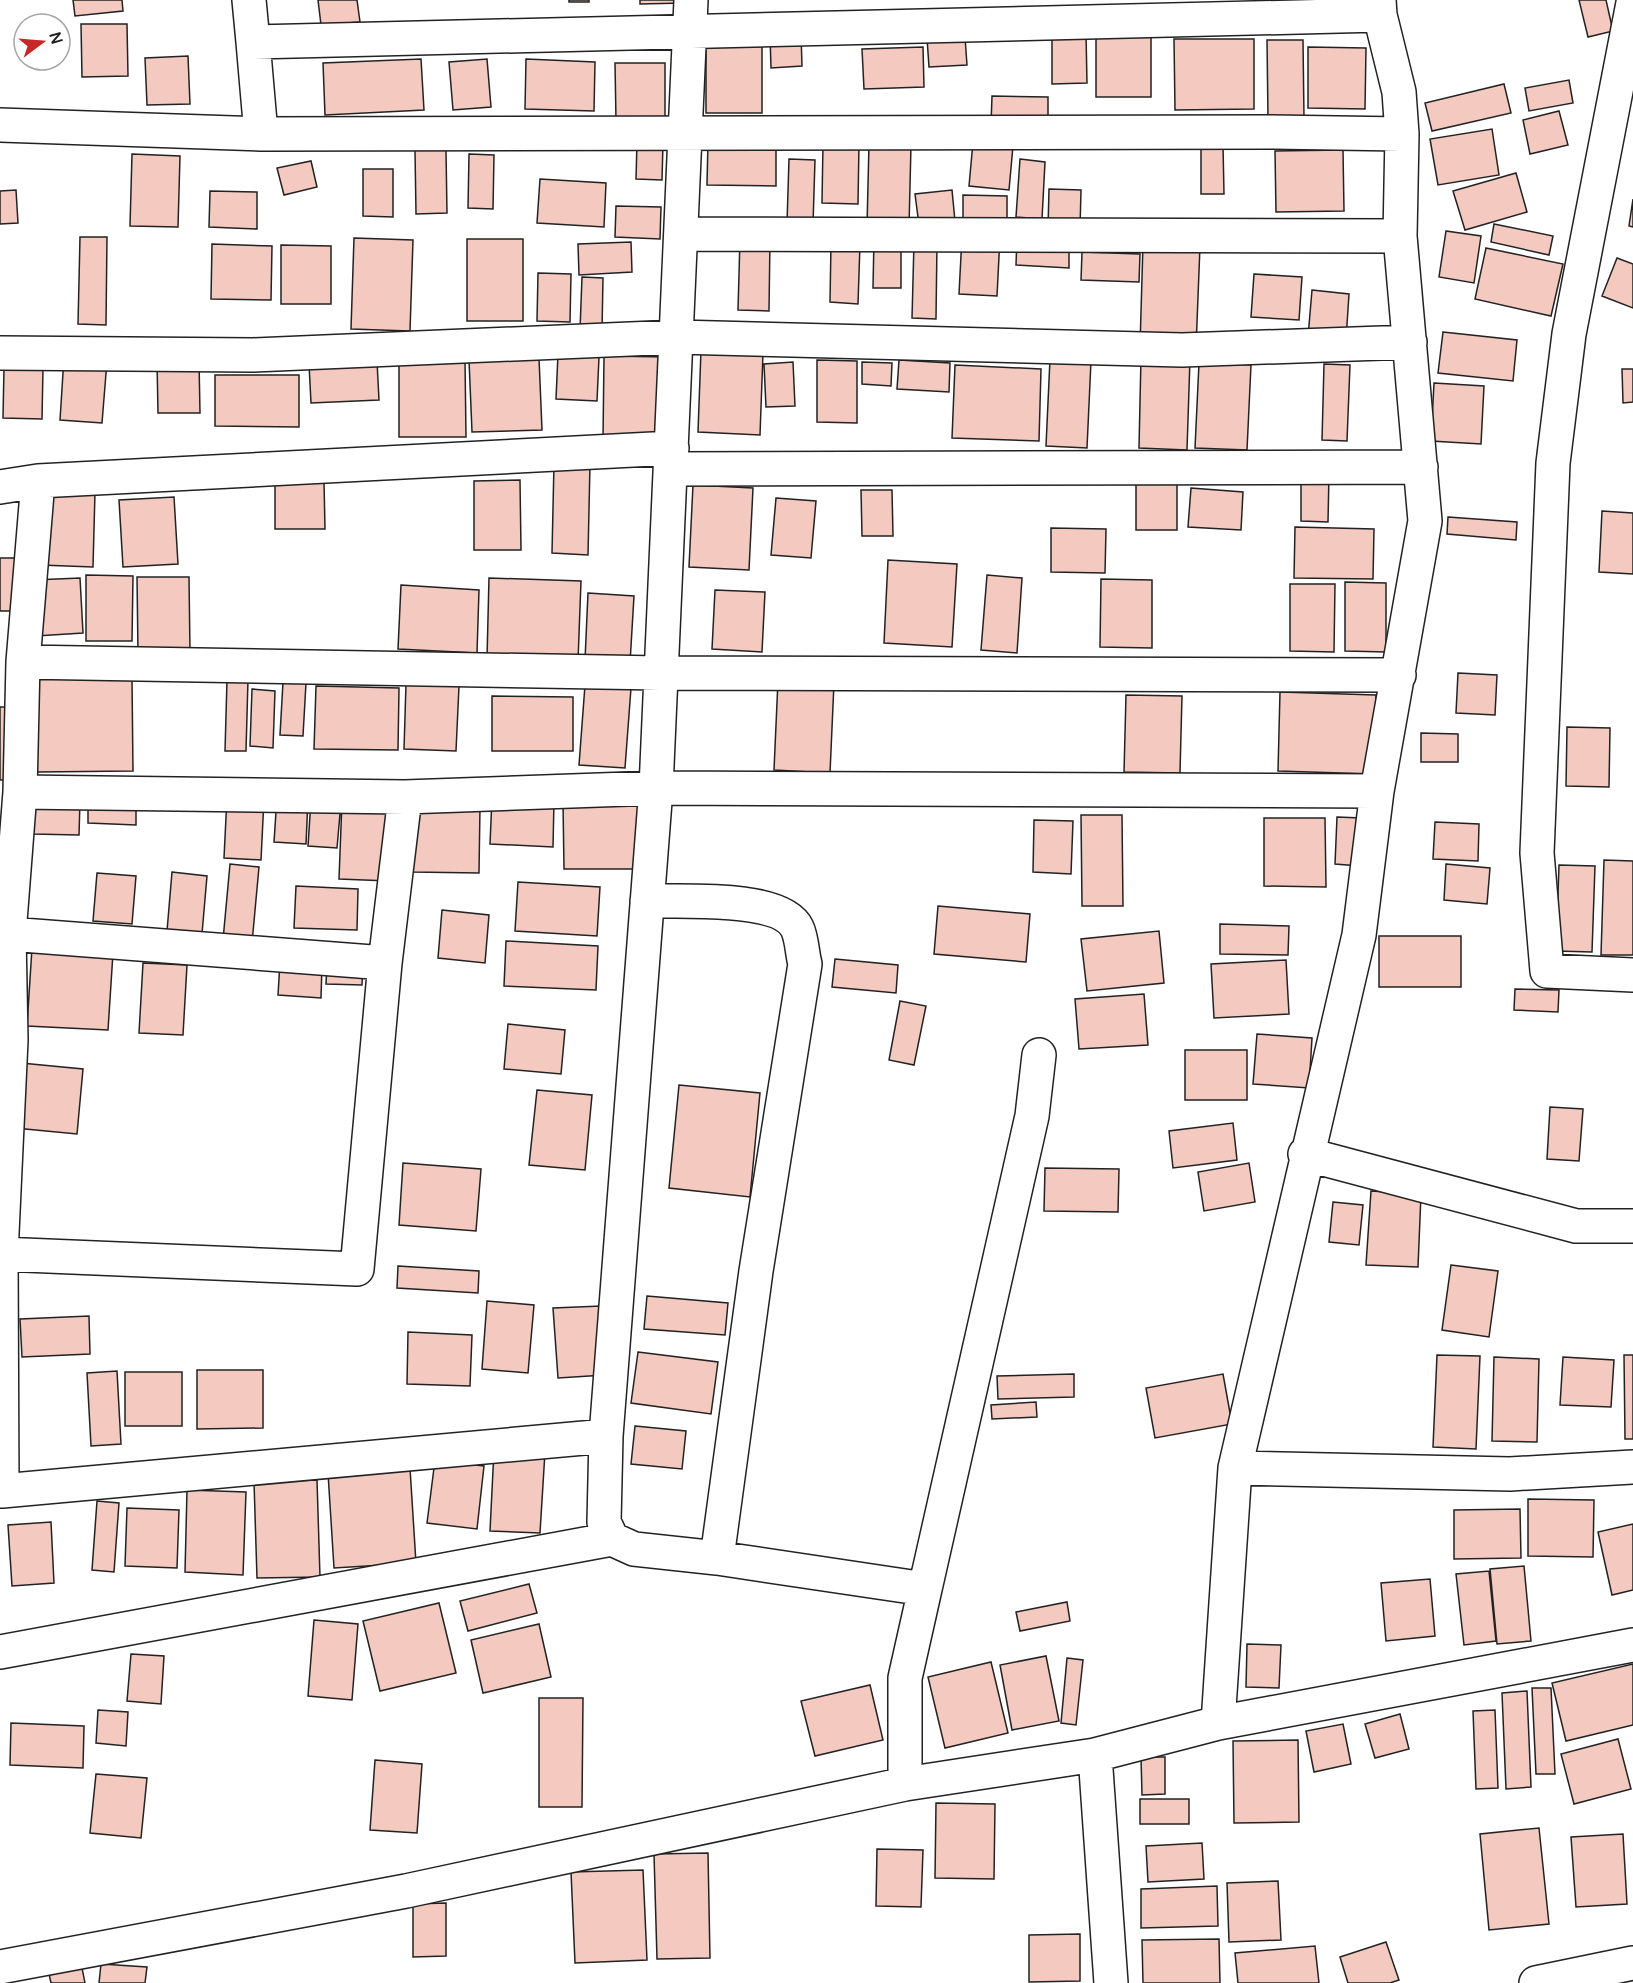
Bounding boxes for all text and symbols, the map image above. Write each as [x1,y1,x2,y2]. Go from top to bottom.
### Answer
north arrow [12,12,72,72]
text: N [44,29,69,46]

